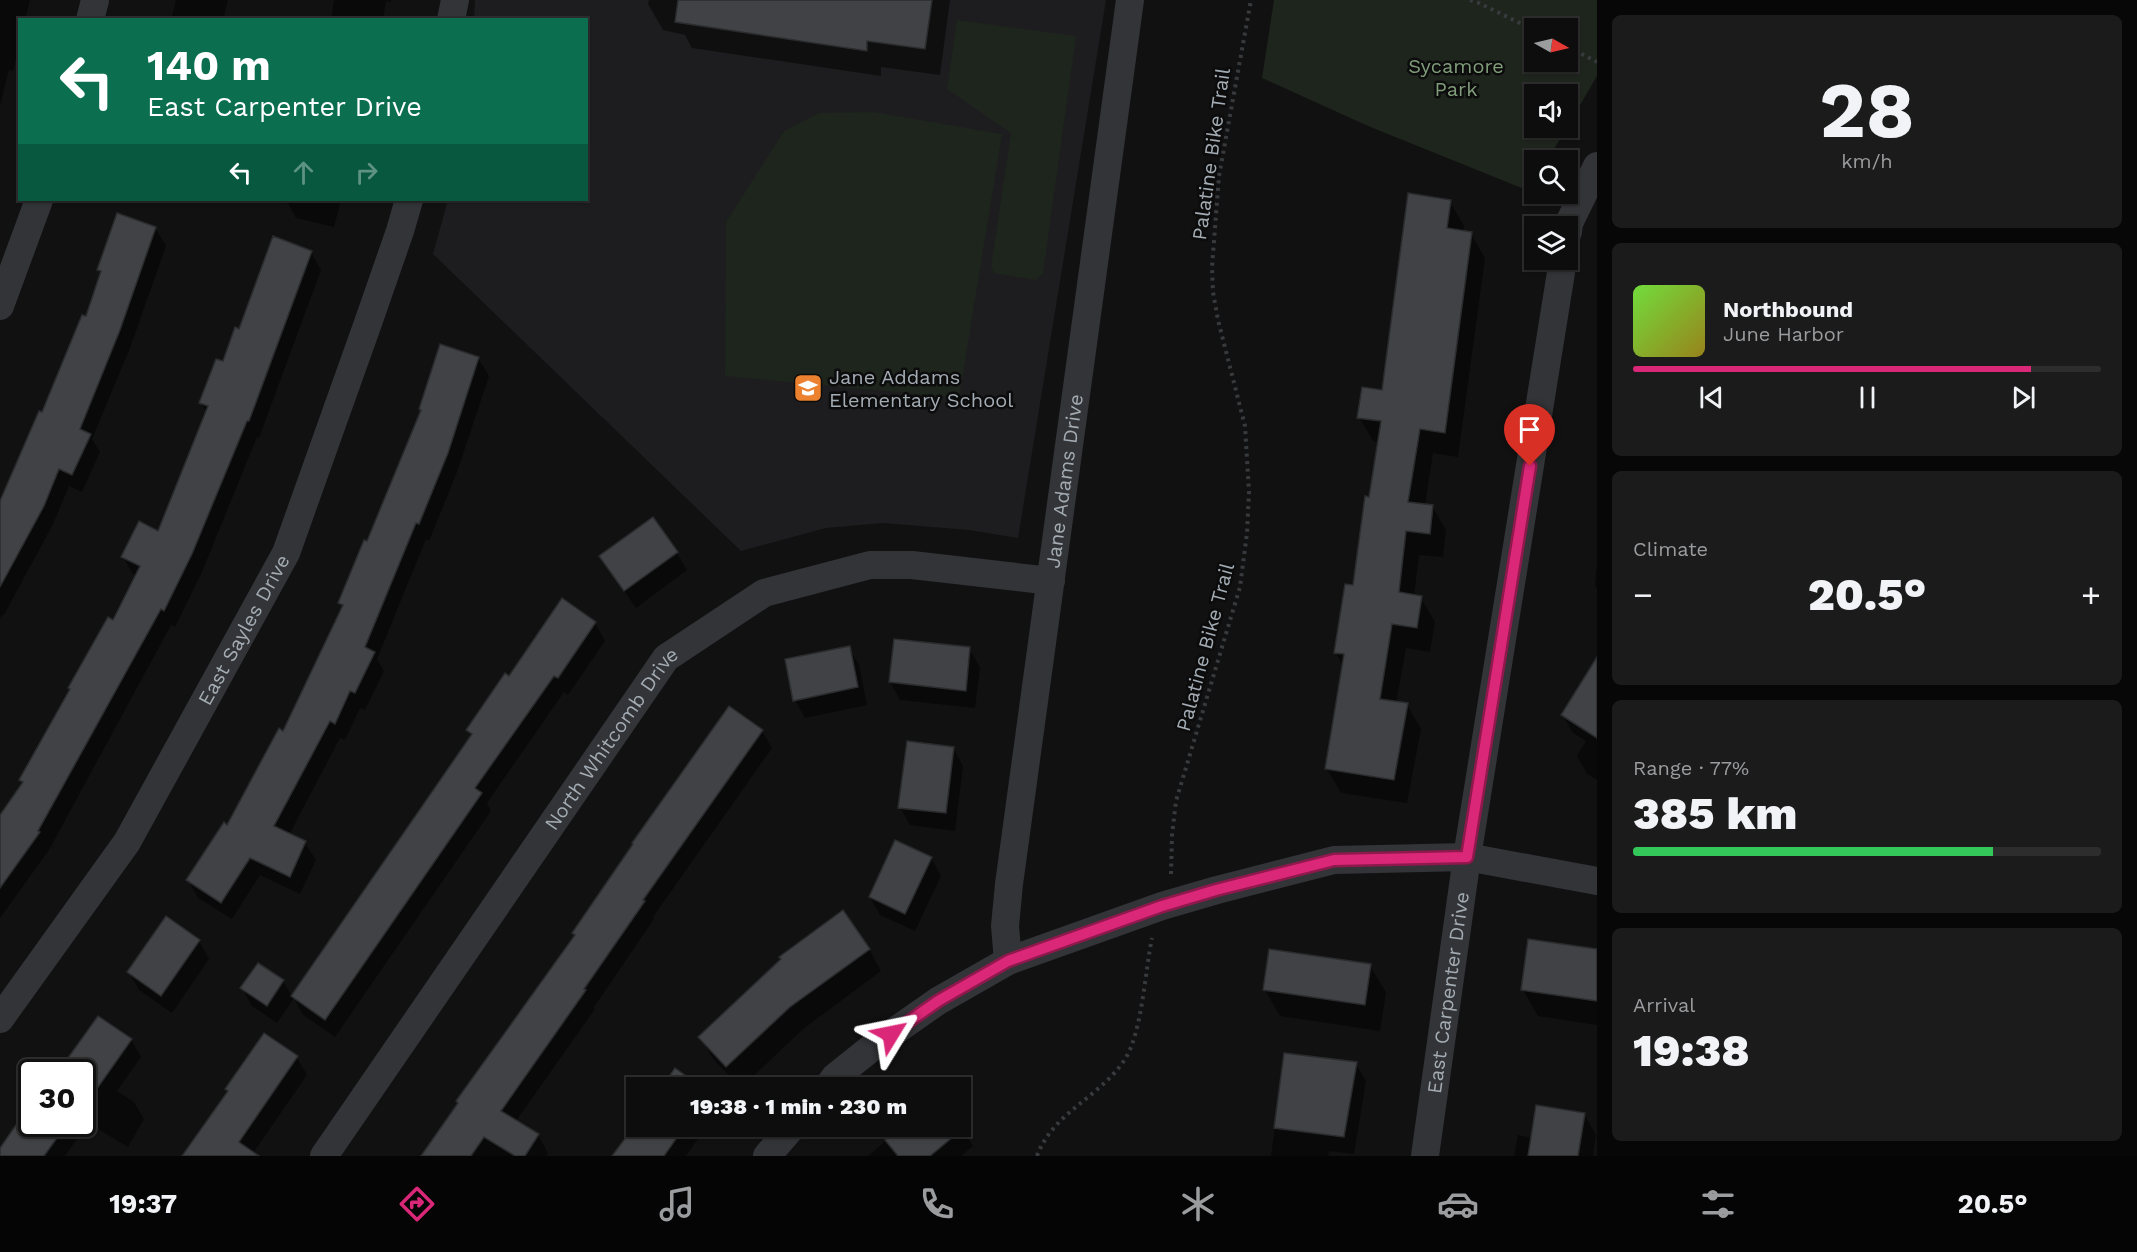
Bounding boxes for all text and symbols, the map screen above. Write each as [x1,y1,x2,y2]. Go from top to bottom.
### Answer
north arrow [1524,18,1578,72]
map controls [1524,18,1578,270]
text: 140 m [147,41,271,90]
icon: left [48,42,126,120]
park label: Sycamore Park [1408,54,1504,101]
text: 28 [1819,64,1915,156]
street label: Palatine Bike Trail [1187,66,1235,242]
button: sound [1524,84,1578,138]
text: East Carpenter Drive [147,91,422,123]
text: km/h [1841,149,1893,173]
button: search [1524,150,1578,204]
icon: left [224,156,257,189]
icon: ahead [287,156,320,189]
icon: right [350,156,383,189]
button: layers [1524,216,1578,270]
text: Northbound [1723,297,1853,322]
text: June Harbor [1723,322,1844,346]
place label: Jane Addams Elementary School [829,365,1013,412]
school or university icon: Jane Addams Elementary School [792,372,824,404]
icon: previous [1695,381,1728,414]
icon: pause [1851,381,1884,414]
icon: next [2007,381,2040,414]
street label: Jane Adams Drive [1040,393,1088,570]
pin [1504,404,1555,466]
icon: arrive [1513,413,1546,446]
text: Climate [1633,537,1708,561]
street label: East Sayles Drive [193,550,295,709]
street label: Palatine Bike Trail [1171,560,1239,734]
text: 20.5° [1808,568,1926,621]
text: − [1633,575,1653,614]
text: + [2081,575,2101,614]
street label: North Whitcomb Drive [539,641,683,835]
text: Range · 77% [1633,756,1749,780]
text: 385 km [1633,787,1798,840]
street label: East Carpenter Drive [1422,890,1474,1095]
text: Arrival [1633,993,1695,1017]
position arrow [859,1002,923,1066]
text: 19:38 [1633,1024,1750,1077]
speed limit sign: 30 [18,1059,96,1137]
text: 19:38 · 1 min · 230 m [690,1094,907,1119]
icon: directions [396,1183,438,1225]
icon: music [656,1183,698,1225]
icon: phone [916,1183,958,1225]
icon: climate [1177,1183,1219,1225]
icon: car [1437,1183,1479,1225]
icon: filters [1697,1183,1739,1225]
text: 19:37 [109,1188,177,1220]
text: 20.5° [1958,1188,2028,1220]

